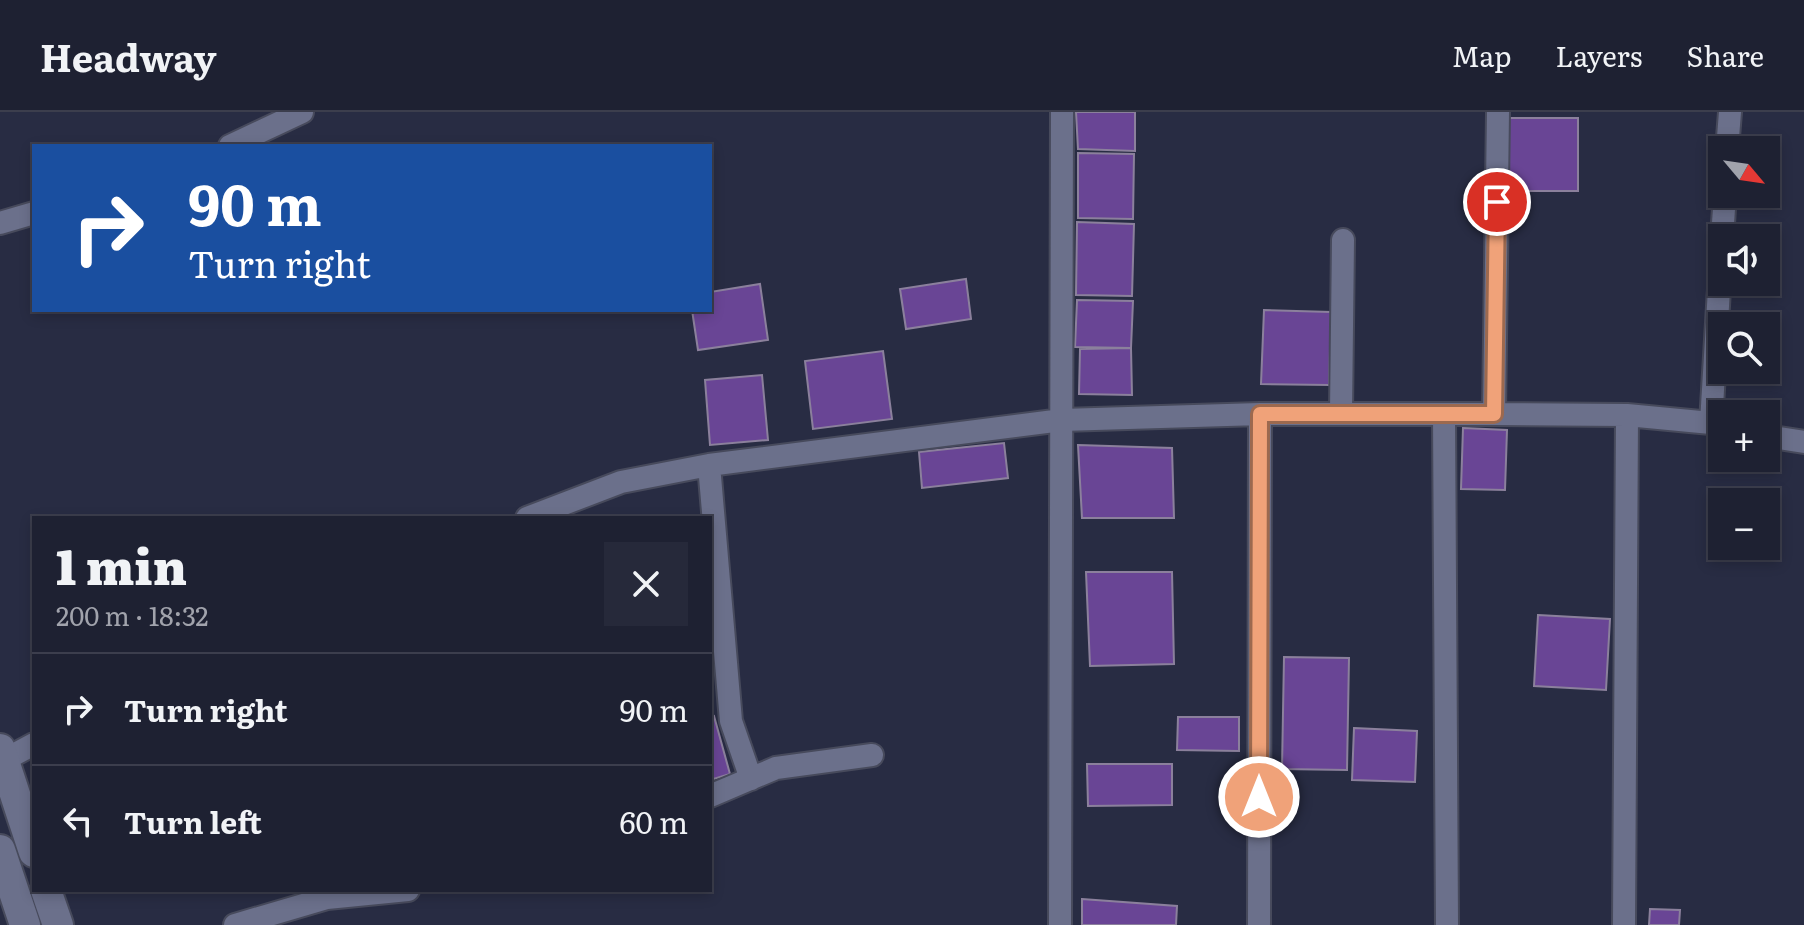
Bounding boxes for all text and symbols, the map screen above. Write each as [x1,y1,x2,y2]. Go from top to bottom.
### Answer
text: Headway [40,27,216,84]
text: Map [1452,34,1511,76]
text: Layers [1555,34,1642,76]
text: Share [1686,34,1764,76]
north arrow [1708,136,1780,208]
map controls [1708,136,1780,560]
text: 90 m [188,160,322,243]
pin [1463,168,1531,236]
icon: right [56,176,160,280]
icon: arrive [1475,180,1519,224]
button: sound [1708,224,1780,296]
text: Turn right [188,236,371,289]
button: search [1708,312,1780,384]
button: + [1708,400,1780,472]
button: − [1708,488,1780,560]
text: 1 min [56,529,187,600]
button: close [604,542,688,626]
text: 200 m · 18:32 [56,595,209,634]
icon: right [56,687,100,731]
text: Turn right [124,687,288,731]
text: 90 m [620,687,688,731]
position arrow [1217,755,1301,839]
icon: left [56,799,100,843]
text: Turn left [124,799,262,843]
text: 60 m [619,799,688,843]

